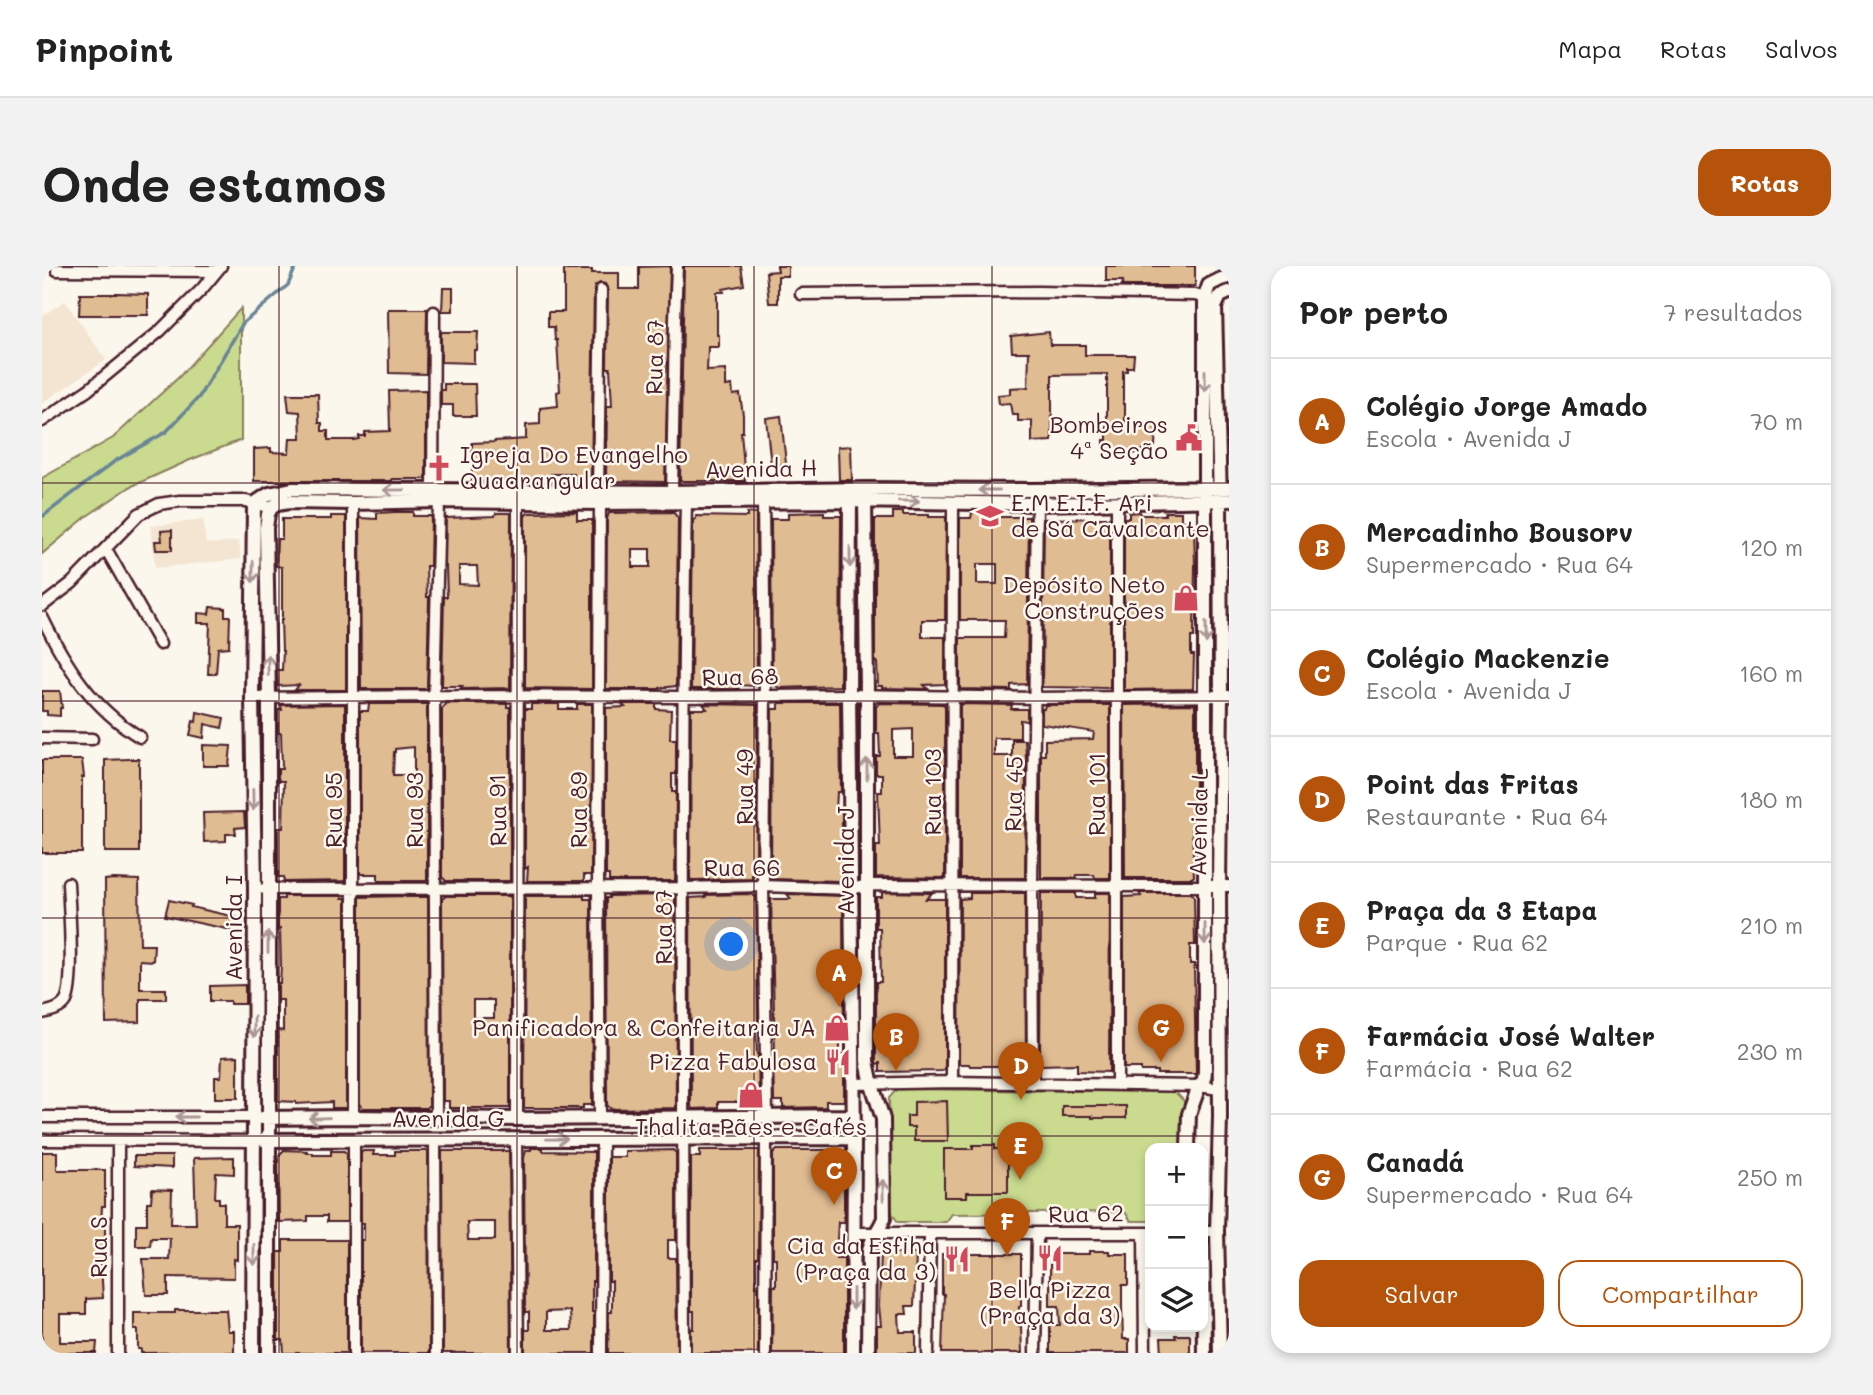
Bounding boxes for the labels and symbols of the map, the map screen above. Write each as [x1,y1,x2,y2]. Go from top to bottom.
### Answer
street label: Rua 87 [638,319,670,395]
one-way arrow [1199,369,1212,392]
place label: Bombeiros 4ª Seção [1049,409,1168,465]
public building icon: Bombeiros 4ª Seção [1174,423,1204,453]
place label: Igreja Do Evangelho Quadrangular [460,439,688,495]
street label: Avenida H [704,452,817,484]
church icon: Igreja Do Evangelho Quadrangular [424,453,454,483]
one-way arrow [383,483,406,497]
one-way arrow [978,483,1001,497]
place label: E.M.E.I.F. Ari de Sá Cavalcante [1011,487,1210,543]
one-way arrow [897,495,920,508]
school or university icon: E.M.E.I.F. Ari de Sá Cavalcante [975,501,1005,531]
one-way arrow [843,546,857,569]
one-way arrow [247,560,260,583]
place label: Depósito Neto Construções [1003,569,1165,625]
shop icon: Depósito Neto Construções [1171,583,1201,613]
one-way arrow [1199,621,1213,644]
one-way arrow [261,654,275,677]
street label: Rua 68 [701,660,779,692]
street label: Rua 49 [729,749,759,825]
street label: Rua 103 [917,749,947,835]
street label: Rua 101 [1081,752,1111,836]
street label: Rua 45 [997,756,1029,832]
one-way arrow [860,758,874,781]
street label: Avenida L [1182,768,1214,876]
street label: Rua 95 [318,772,348,848]
street label: Rua 93 [399,772,429,848]
street label: Rua 89 [563,772,593,848]
street label: Rua 91 [481,773,513,847]
one-way arrow [247,788,260,811]
street label: Avenida J [830,806,860,915]
street label: Rua 66 [704,852,780,882]
street label: Avenida I [218,875,248,981]
street label: Rua 87 [648,889,678,965]
one-way arrow [1198,922,1212,945]
your location [714,927,748,961]
one-way arrow [261,931,275,954]
pin: A [816,949,862,1007]
pin: G [1138,1004,1184,1062]
place label: Panificadora & Confeitaria JA [472,1012,816,1042]
shop icon: Panificadora & Confeitaria JA [822,1013,852,1043]
pin: B [873,1013,919,1071]
one-way arrow [247,1015,261,1038]
pin: D [998,1042,1044,1100]
place label: Pizza Fabulosa [649,1046,817,1076]
restaurant icon: Pizza Fabulosa [823,1047,853,1077]
shop icon: Thalita Pães e Cafés [736,1080,766,1110]
street label: Avenida G [391,1103,505,1133]
one-way arrow [175,1110,198,1124]
one-way arrow [308,1111,331,1124]
place label: Thalita Pães e Cafés [635,1111,867,1141]
pin: E [997,1122,1043,1180]
one-way arrow [546,1132,569,1146]
pin: C [811,1147,857,1205]
one-way arrow [877,1179,890,1202]
street label: Rua 62 [1048,1197,1124,1229]
pin: F [984,1198,1030,1256]
street label: Rua S [83,1216,113,1278]
place label: Cia da Esfiha (Praça da 3) [787,1230,936,1286]
one-way arrow [247,1243,261,1266]
restaurant icon: Bella Pizza (Praça da 3) [1035,1243,1065,1273]
restaurant icon: Cia da Esfiha (Praça da 3) [942,1244,972,1274]
place label: Bella Pizza (Praça da 3) [980,1274,1120,1330]
one-way arrow [846,1288,860,1311]

